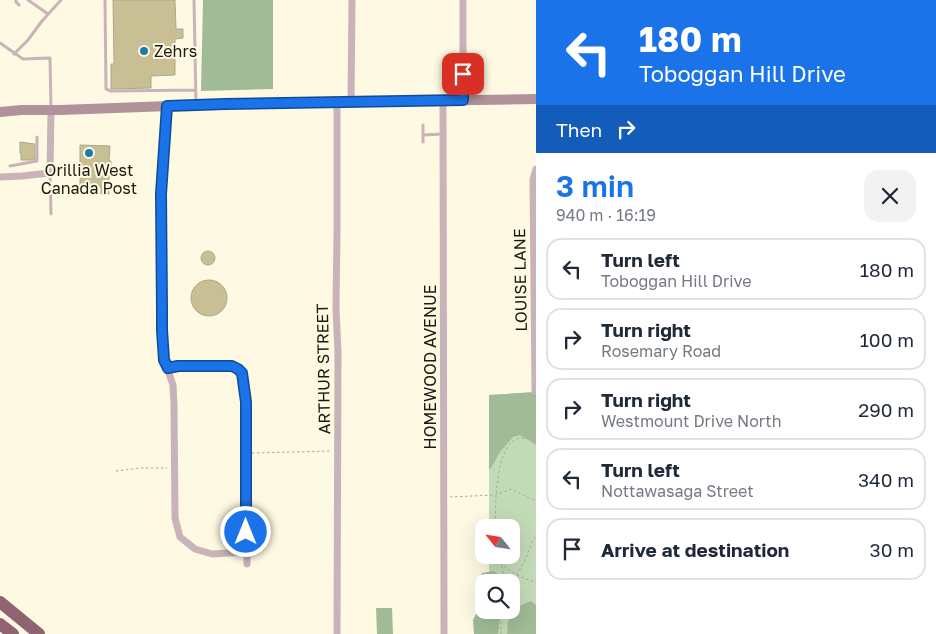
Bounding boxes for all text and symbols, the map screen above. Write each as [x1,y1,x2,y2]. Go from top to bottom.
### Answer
text: 180 m [639,18,742,60]
icon: left [556,20,621,85]
place label: Zehrs [154,41,197,61]
marker: Zehrs [138,45,150,57]
pin [442,53,484,95]
icon: arrive [449,60,477,88]
text: Toboggan Hill Drive [639,60,846,87]
icon: right [612,115,640,143]
text: Then [556,118,602,141]
marker: Orillia West Canada Post [83,147,95,159]
place label: Orillia West Canada Post [41,160,137,198]
text: 3 min [556,168,634,204]
button: close [864,170,916,222]
text: 940 m · 16:19 [556,205,656,225]
street label: LOUISE LANE [509,228,531,332]
text: Turn left [601,248,680,271]
icon: left [558,255,586,283]
text: 180 m [860,258,914,281]
text: Toboggan Hill Drive [601,271,751,291]
street label: HOMEWOOD AVENUE [420,285,440,449]
street label: ARTHUR STREET [312,303,334,434]
text: Turn right [601,318,691,341]
icon: right [558,325,586,353]
text: 100 m [860,328,914,351]
text: Rosemary Road [601,341,721,361]
text: Turn right [601,388,691,411]
icon: right [558,395,586,423]
text: 290 m [858,398,914,421]
text: Westmount Drive North [601,411,782,431]
text: Turn left [601,458,680,481]
icon: left [558,465,586,493]
text: 340 m [858,468,914,491]
text: Nottawasaga Street [601,481,754,501]
position arrow [219,505,271,557]
north arrow [475,519,520,564]
map controls [475,519,520,619]
icon: arrive [558,535,586,563]
text: Arrive at destination [601,538,789,561]
text: 30 m [870,538,914,561]
button: search [475,574,520,619]

